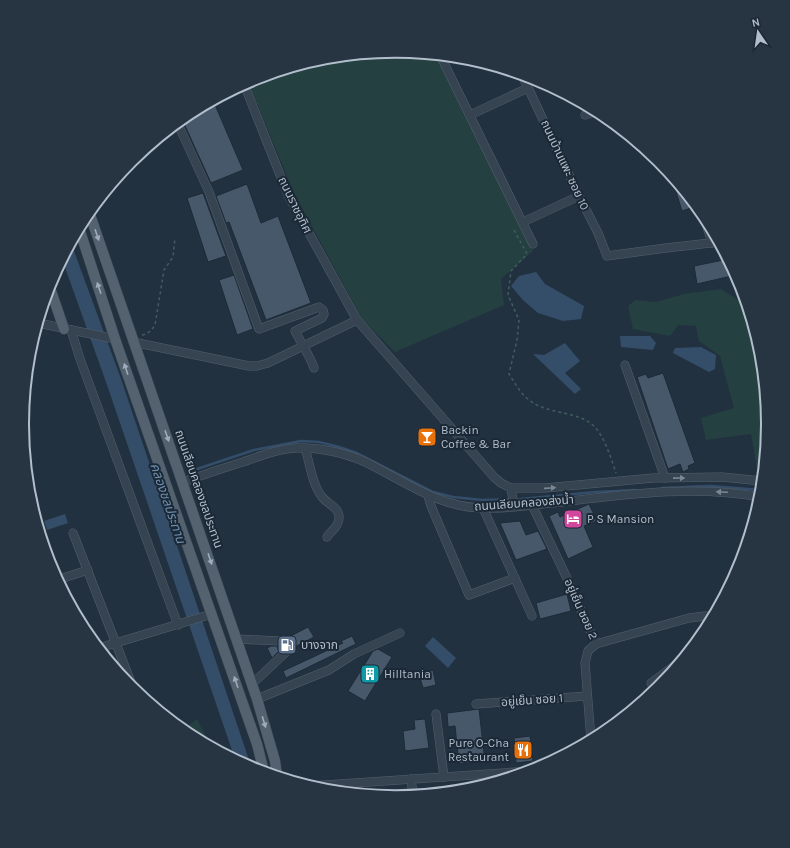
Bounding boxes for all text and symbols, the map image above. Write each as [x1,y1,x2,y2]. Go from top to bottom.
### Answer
north arrow [738,12,778,52]
text: N [751,16,761,30]
street label: ถนนบ้านแพะ ซอย 10 [538,118,592,212]
street label: ถนนราชอุทิศ [275,175,315,235]
one-way arrow [94,229,100,241]
one-way arrow [96,282,102,294]
one-way arrow [123,362,129,374]
place label: Backin Coffee & Bar [441,423,511,451]
bar icon: Backin Coffee & Bar [416,426,438,448]
street label: ถนนเลียบคลองชลประทาน [172,428,226,550]
one-way arrow [164,431,170,443]
water label: คลองชลประทาน [147,461,189,546]
one-way arrow [673,474,685,481]
one-way arrow [544,484,556,491]
one-way arrow [716,489,728,496]
street label: ถนนเลียบคลองส่งน้ำ [474,491,574,513]
hotel icon: P S Mansion [562,508,584,530]
place label: P S Mansion [587,512,654,526]
one-way arrow [207,554,213,566]
street label: อยู่เย็น ซอย 2 [561,576,601,642]
fuel station icon: บางจาก [276,634,298,656]
place label: บางจาก [301,638,338,652]
building icon: Hilltania [359,663,381,685]
place label: Hilltania [384,667,431,681]
one-way arrow [233,675,239,687]
street label: อยู่เย็น ซอย 1 [501,691,563,709]
one-way arrow [261,716,267,728]
place label: Pure O-Cha Restaurant [448,736,509,764]
restaurant icon: Pure O-Cha Restaurant [512,739,534,761]

